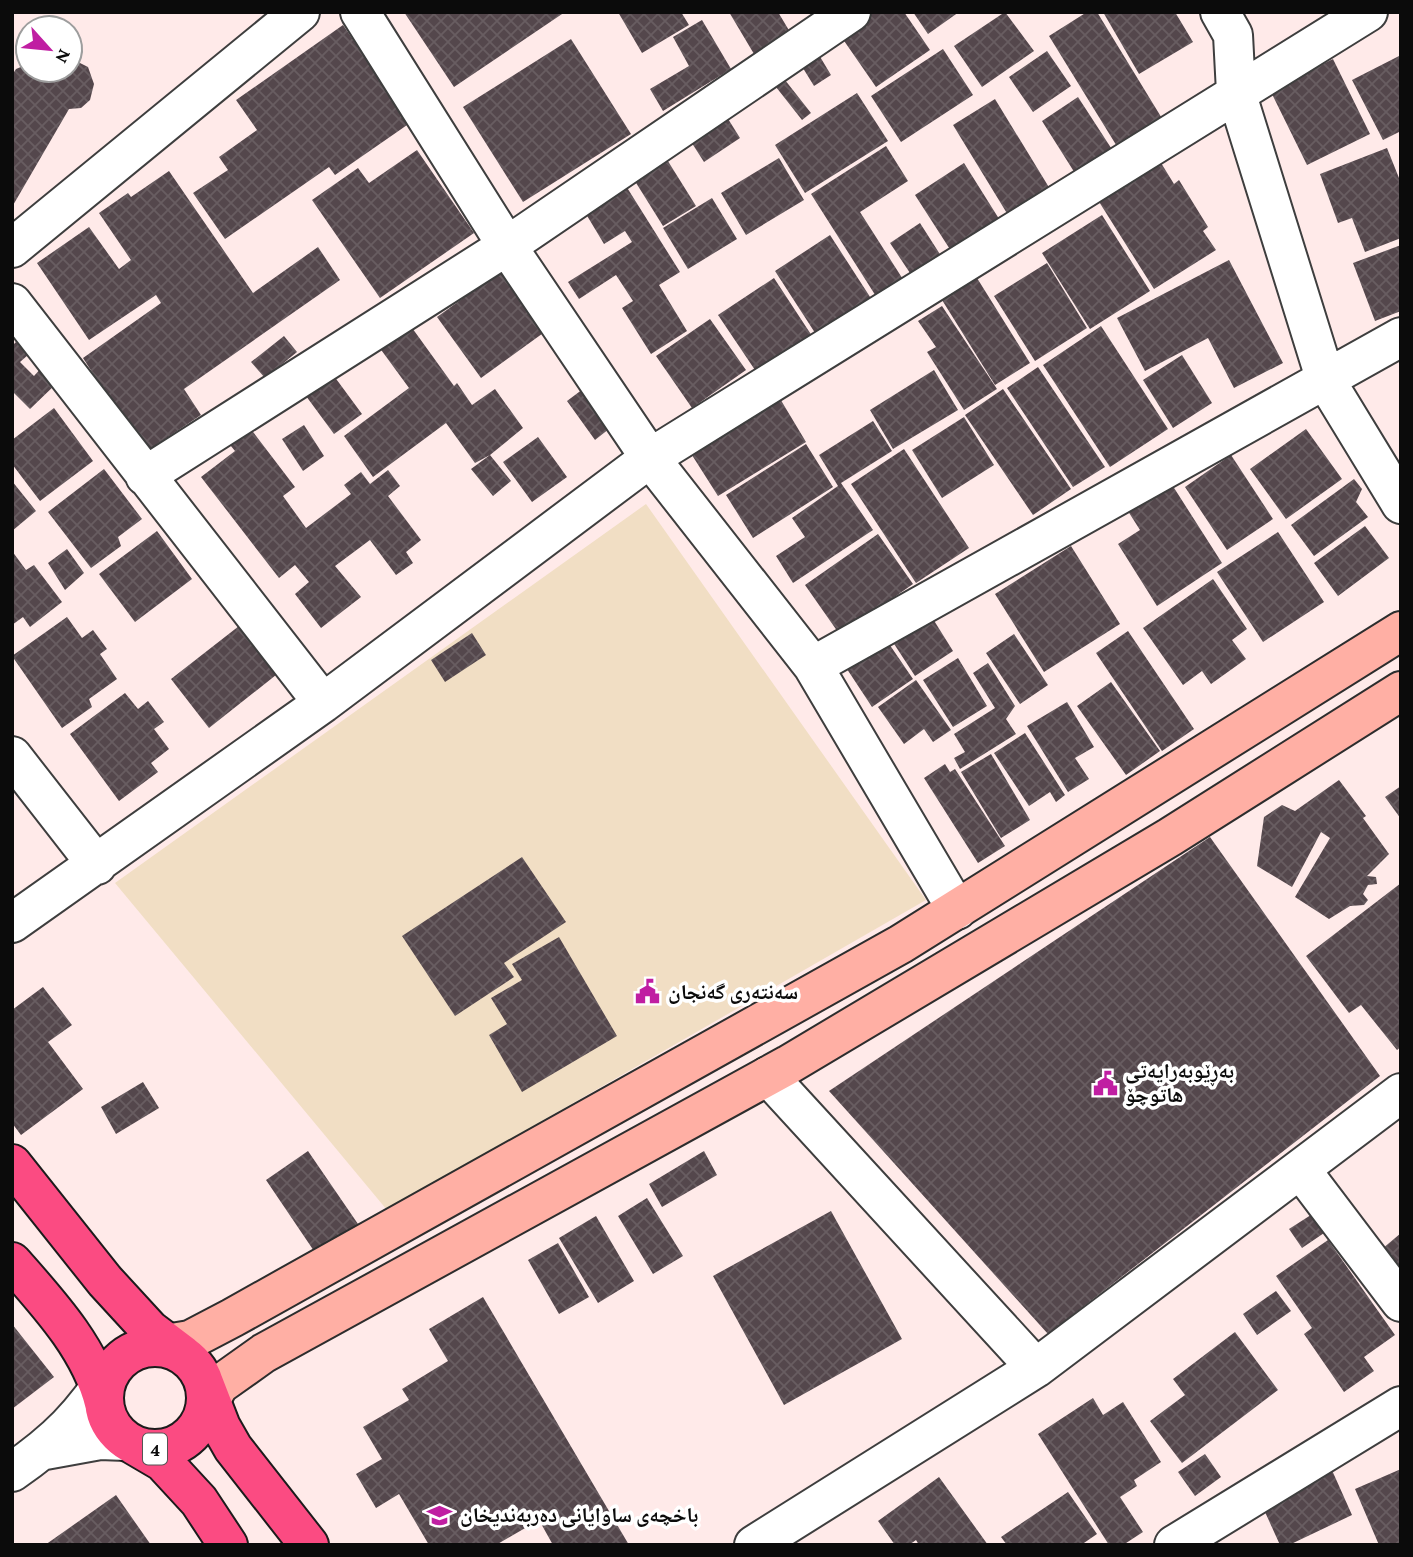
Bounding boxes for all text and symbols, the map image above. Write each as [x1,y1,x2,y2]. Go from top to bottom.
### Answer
north arrow [14,14,84,84]
text: N [51,46,76,67]
public building icon: سەنتەری گەنجان [634,978,662,1006]
place label: سەنتەری گەنجان [668,980,798,1004]
place label: بەڕێوبەرایەتی هاتوچۆ [1125,1059,1234,1107]
public building icon: بەڕێوبەرایەتی هاتوچۆ [1091,1069,1119,1097]
road number: 4 [143,1434,167,1464]
school or university icon: باخچەی ساوایانی دەربەندیخان [426,1501,454,1529]
place label: باخچەی ساوایانی دەربەندیخان [460,1503,698,1528]

